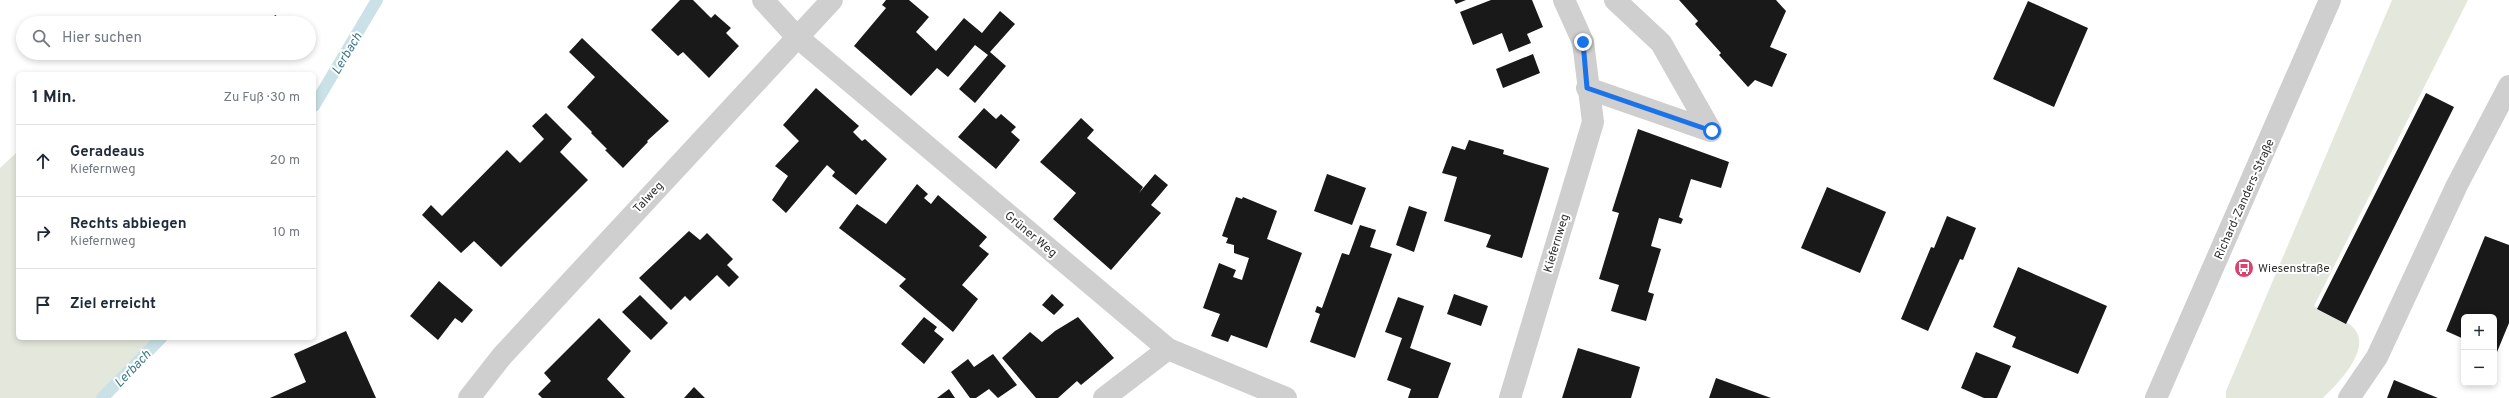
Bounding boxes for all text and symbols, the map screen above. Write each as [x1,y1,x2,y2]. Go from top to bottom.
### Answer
search box [16,16,316,60]
icon: search [30,27,52,49]
text: Hier suchen [62,29,142,48]
water label: Lerbach [329,30,366,78]
route end [1574,33,1592,51]
text: 1 Min. [32,87,76,109]
text: Zu Fuß · 30 m [224,90,300,106]
route start [1703,122,1721,140]
street label: Richard-Zanders-Straße [2211,137,2279,262]
text: Geradeaus [70,143,145,162]
icon: ahead [32,150,54,172]
text: 20 m [270,153,300,169]
text: Kiefernweg [70,162,136,178]
street label: Talweg [630,178,667,217]
street label: Grüner Weg [1001,208,1060,261]
street label: Kiefernweg [1540,212,1573,275]
text: Rechts abbiegen [70,215,187,234]
icon: right [32,222,54,244]
text: 10 m [273,225,300,241]
text: Kiefernweg [70,234,136,250]
bus stop icon: Wiesenstraße [2233,257,2255,279]
place label: Wiesenstraße [2258,261,2330,277]
icon: arrive [32,294,54,316]
text: Ziel erreicht [70,295,156,314]
map controls [2461,314,2497,386]
button: + [2461,314,2497,350]
water label: Lerbach [112,347,155,391]
button: − [2461,350,2497,386]

